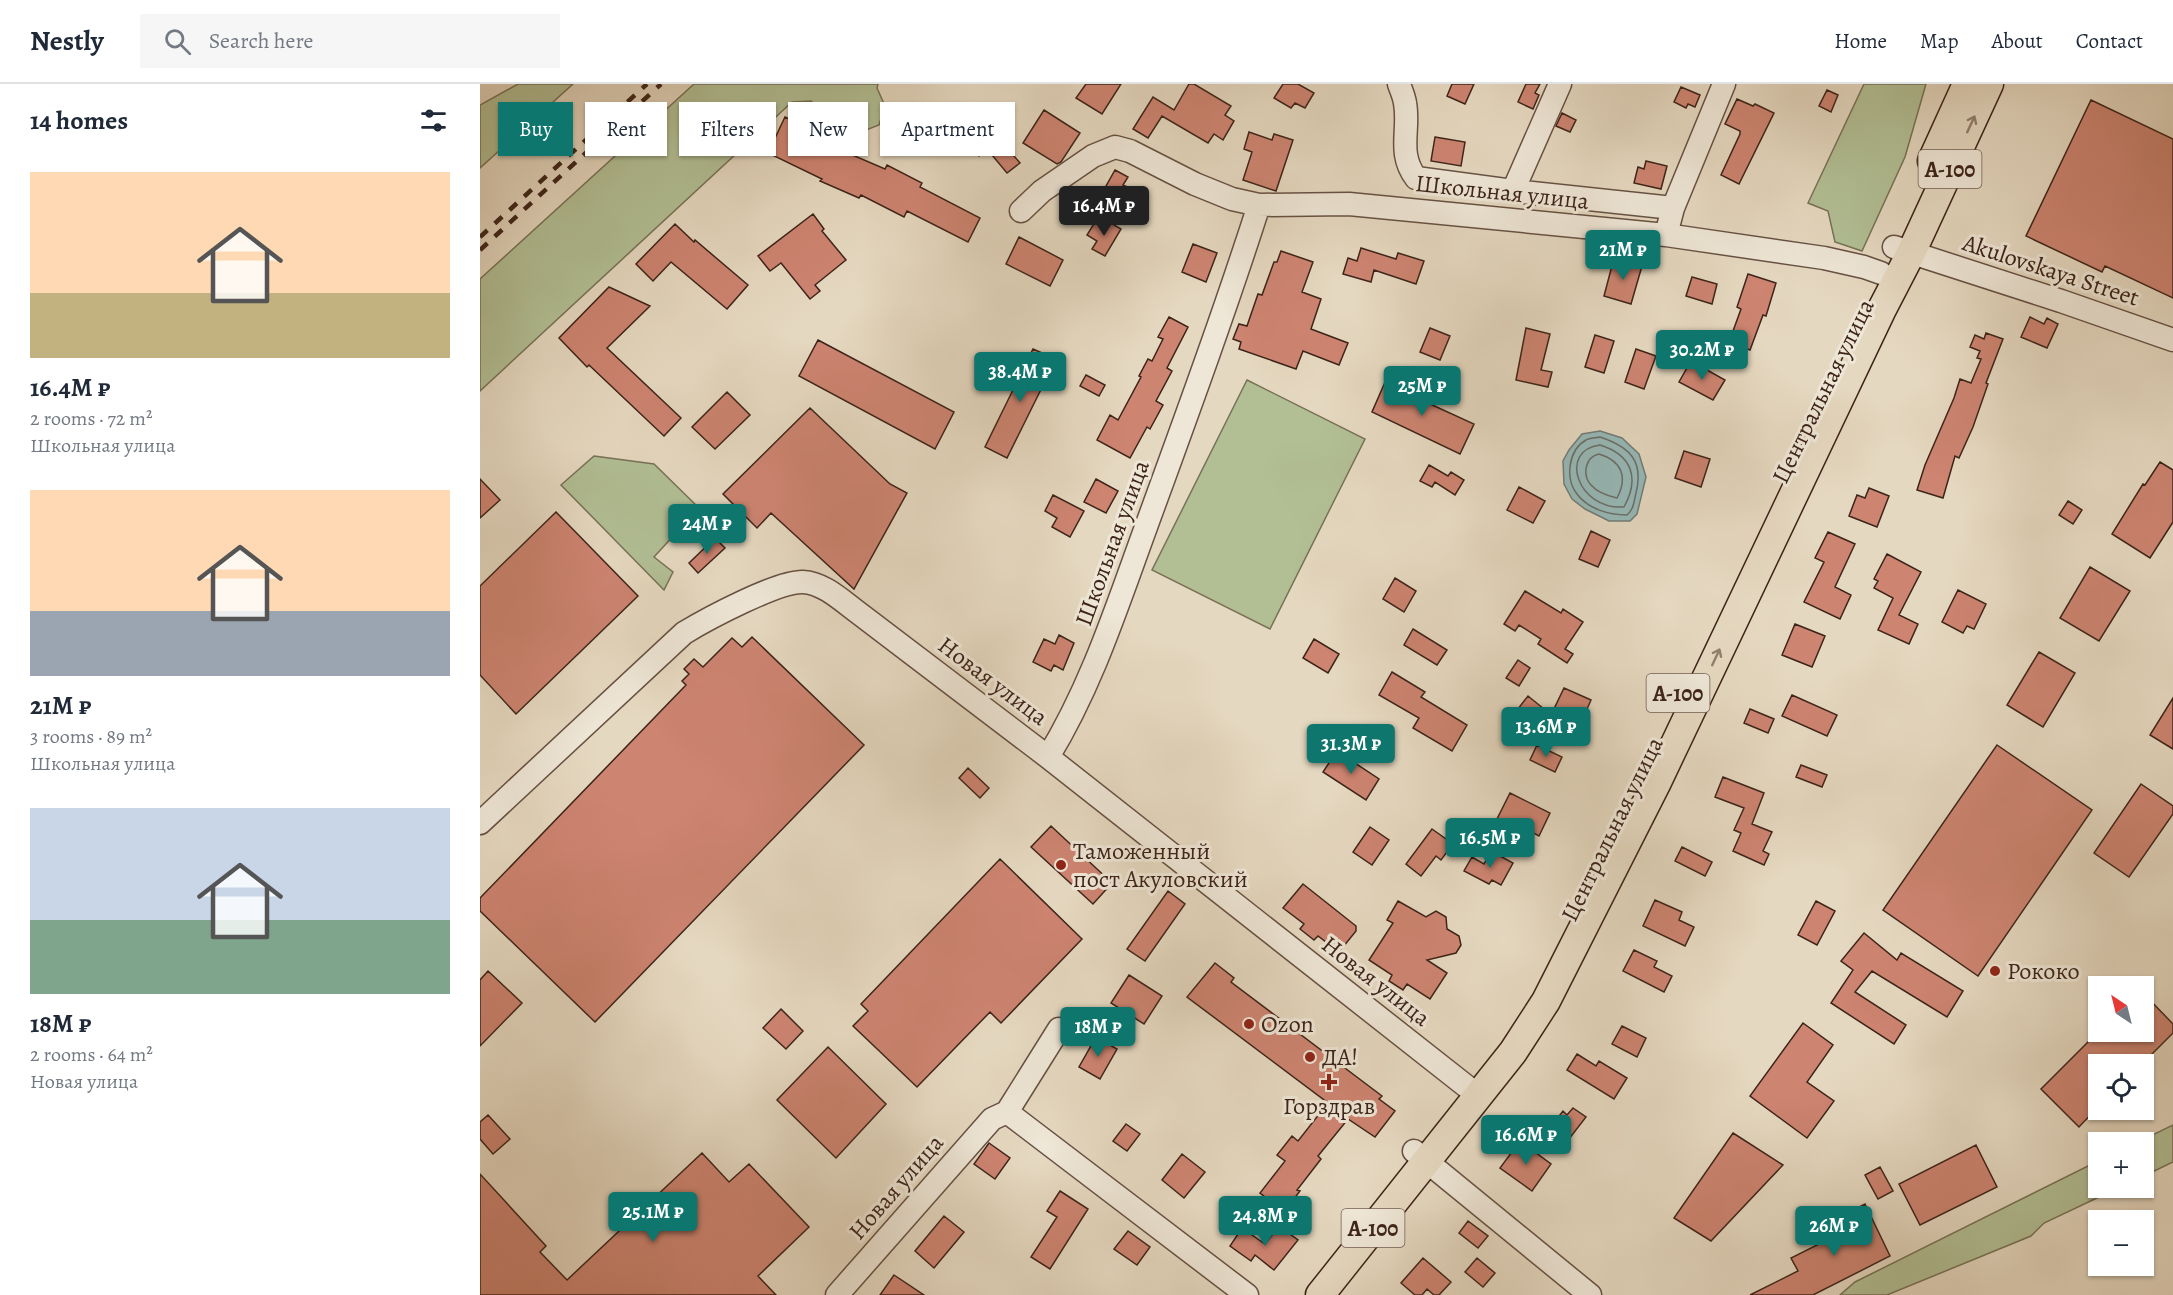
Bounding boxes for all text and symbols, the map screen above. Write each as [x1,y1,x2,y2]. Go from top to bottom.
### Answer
search box [140,14,560,68]
text: Nestly [30,22,104,60]
icon: search [161,25,194,58]
text: Search here [209,26,313,56]
text: Home [1834,27,1887,55]
text: Map [1920,27,1958,55]
text: About [1991,27,2043,55]
text: Contact [2076,27,2143,55]
chip: Buy [498,102,573,156]
chip: Rent [585,102,667,156]
chip: Filters [679,102,776,156]
chip: New [788,102,868,156]
chip: Apartment [880,102,1015,156]
text: 14 homes [30,103,128,138]
icon: filters [417,104,450,137]
one-way arrow [1966,115,1977,133]
road number: А-100 [1918,150,1982,188]
street label: Школьная улица [1414,167,1590,217]
pin: 16.4M ₽ [1049,186,1159,237]
text: 16.4M ₽ [1073,192,1135,219]
icon: home [186,211,294,319]
street label: Akulovskaya Street [1958,226,2143,314]
pin: 21M ₽ [1581,230,1665,281]
text: 21M ₽ [1599,236,1647,263]
street label: Центральная улица [1764,293,1882,489]
pin: 30.2M ₽ [1647,330,1757,381]
text: 30.2M ₽ [1670,336,1734,363]
pin: 38.4M ₽ [965,352,1075,403]
text: 38.4M ₽ [988,358,1052,385]
pin: 25M ₽ [1380,366,1464,417]
text: 16.4M ₽ [30,370,110,405]
text: 25M ₽ [1398,372,1446,399]
text: 2 rooms · 72 m² [30,405,152,432]
text: Школьная улица [30,432,175,459]
street label: Школьная улица [1067,456,1157,630]
pin: 24M ₽ [665,504,749,555]
text: 24M ₽ [682,510,732,537]
icon: home [186,529,294,637]
street label: Новая улица [932,629,1054,733]
one-way arrow [1710,649,1722,667]
road number: А-100 [1646,674,1710,712]
text: 21M ₽ [30,688,91,723]
pin: 13.6M ₽ [1491,707,1601,758]
text: 13.6M ₽ [1515,713,1577,740]
text: 3 rooms · 89 m² [30,723,152,750]
pin: 31.3M ₽ [1296,724,1406,775]
text: 31.3M ₽ [1321,730,1381,757]
street label: Центральная улица [1553,731,1671,927]
text: Школьная улица [30,750,175,777]
pin: 16.5M ₽ [1435,818,1545,869]
text: 16.5M ₽ [1460,824,1521,851]
place label: Таможенный пост Акуловский [1073,835,1248,895]
icon: home [186,847,294,955]
marker: Таможенный пост Акуловский [1054,858,1068,872]
street label: Новая улица [1315,928,1437,1034]
place label: Рококо [2007,955,2080,987]
marker: Рококо [1988,964,2002,978]
north arrow [2088,976,2154,1042]
map controls [2088,976,2154,1276]
text: 18M ₽ [30,1006,91,1041]
pin: 18M ₽ [1056,1007,1140,1058]
place label: Ozon [1261,1008,1314,1040]
text: 18M ₽ [1074,1013,1122,1040]
marker: Ozon [1242,1017,1256,1031]
text: 2 rooms · 64 m² [30,1041,153,1068]
place label: ДА! [1322,1041,1358,1073]
marker: ДА! [1303,1050,1317,1064]
button: locate [2088,1054,2154,1120]
text: Новая улица [30,1068,138,1095]
marker: Горздрав [1322,1075,1336,1089]
place label: Горздрав [1283,1090,1375,1122]
pin: 16.6M ₽ [1471,1115,1581,1166]
text: 16.6M ₽ [1495,1121,1557,1148]
street label: Новая улица [841,1128,951,1246]
button: + [2088,1132,2154,1198]
pin: 25.1M ₽ [598,1192,708,1243]
pin: 24.8M ₽ [1210,1196,1320,1247]
text: 25.1M ₽ [622,1198,684,1225]
text: 24.8M ₽ [1233,1202,1297,1229]
pin: 26M ₽ [1792,1206,1876,1257]
road number: А-100 [1342,1209,1404,1247]
button: − [2088,1210,2154,1276]
text: 26M ₽ [1809,1212,1859,1239]

